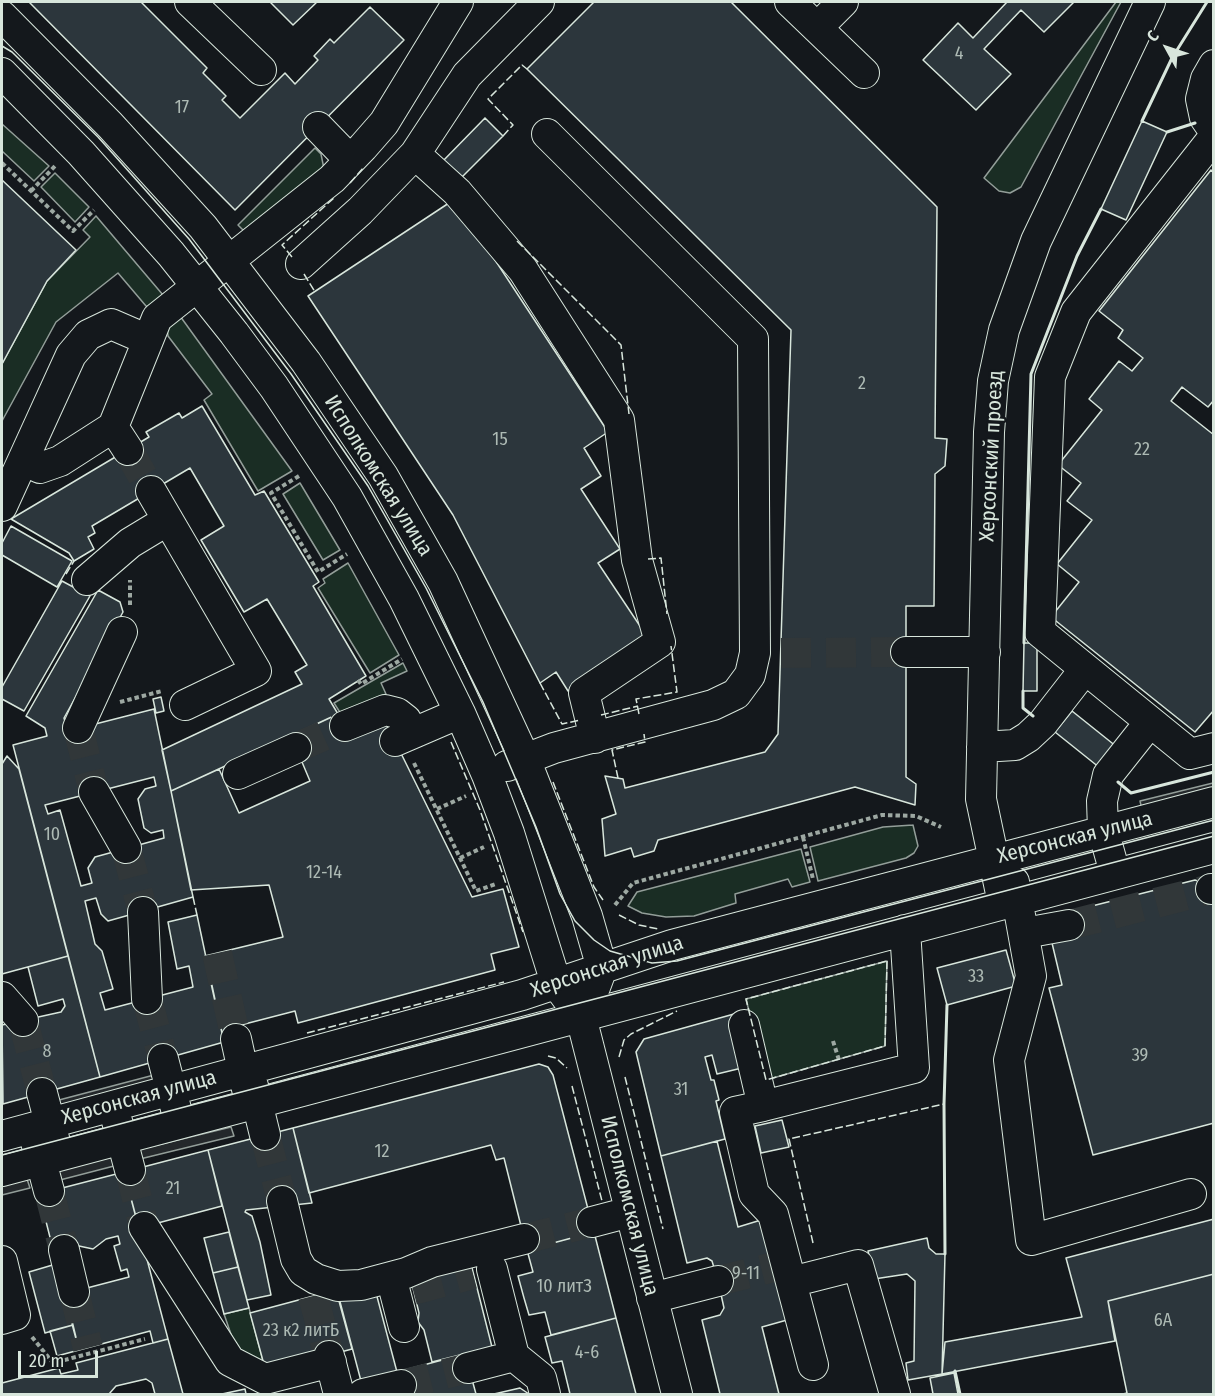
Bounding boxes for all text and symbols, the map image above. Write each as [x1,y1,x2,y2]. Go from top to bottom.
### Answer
north arrow [1137,18,1197,78]
text: С [1143,27,1163,45]
house number: 4 [955,43,963,65]
house number: 17 [175,97,189,119]
street label: Херсонский проезд [975,370,1009,542]
house number: 2 [858,373,866,395]
street label: Исполкомская улица [318,391,438,561]
house number: 15 [492,429,508,451]
house number: 22 [1134,439,1150,461]
street label: Херсонская улица [995,807,1155,869]
house number: 10 [44,824,60,846]
house number: 12-14 [306,862,342,884]
street label: Херсонская улица [527,930,687,1004]
house number: 33 [968,966,984,988]
house number: 8 [43,1041,51,1063]
house number: 39 [1132,1045,1148,1067]
street label: Херсонская улица [59,1065,219,1131]
house number: 31 [674,1079,688,1101]
street label: Исполкомская улица [594,1113,664,1299]
house number: 12 [375,1141,389,1163]
house number: 21 [166,1178,180,1200]
house number: 9-11 [732,1263,760,1285]
house number: 10 литЗ [536,1276,592,1298]
house number: 6А [1154,1310,1172,1332]
house number: 23 к2 литБ [263,1320,339,1342]
scale bar [21,1339,100,1377]
house number: 4-6 [575,1342,599,1364]
text: 20 m [29,1350,64,1372]

